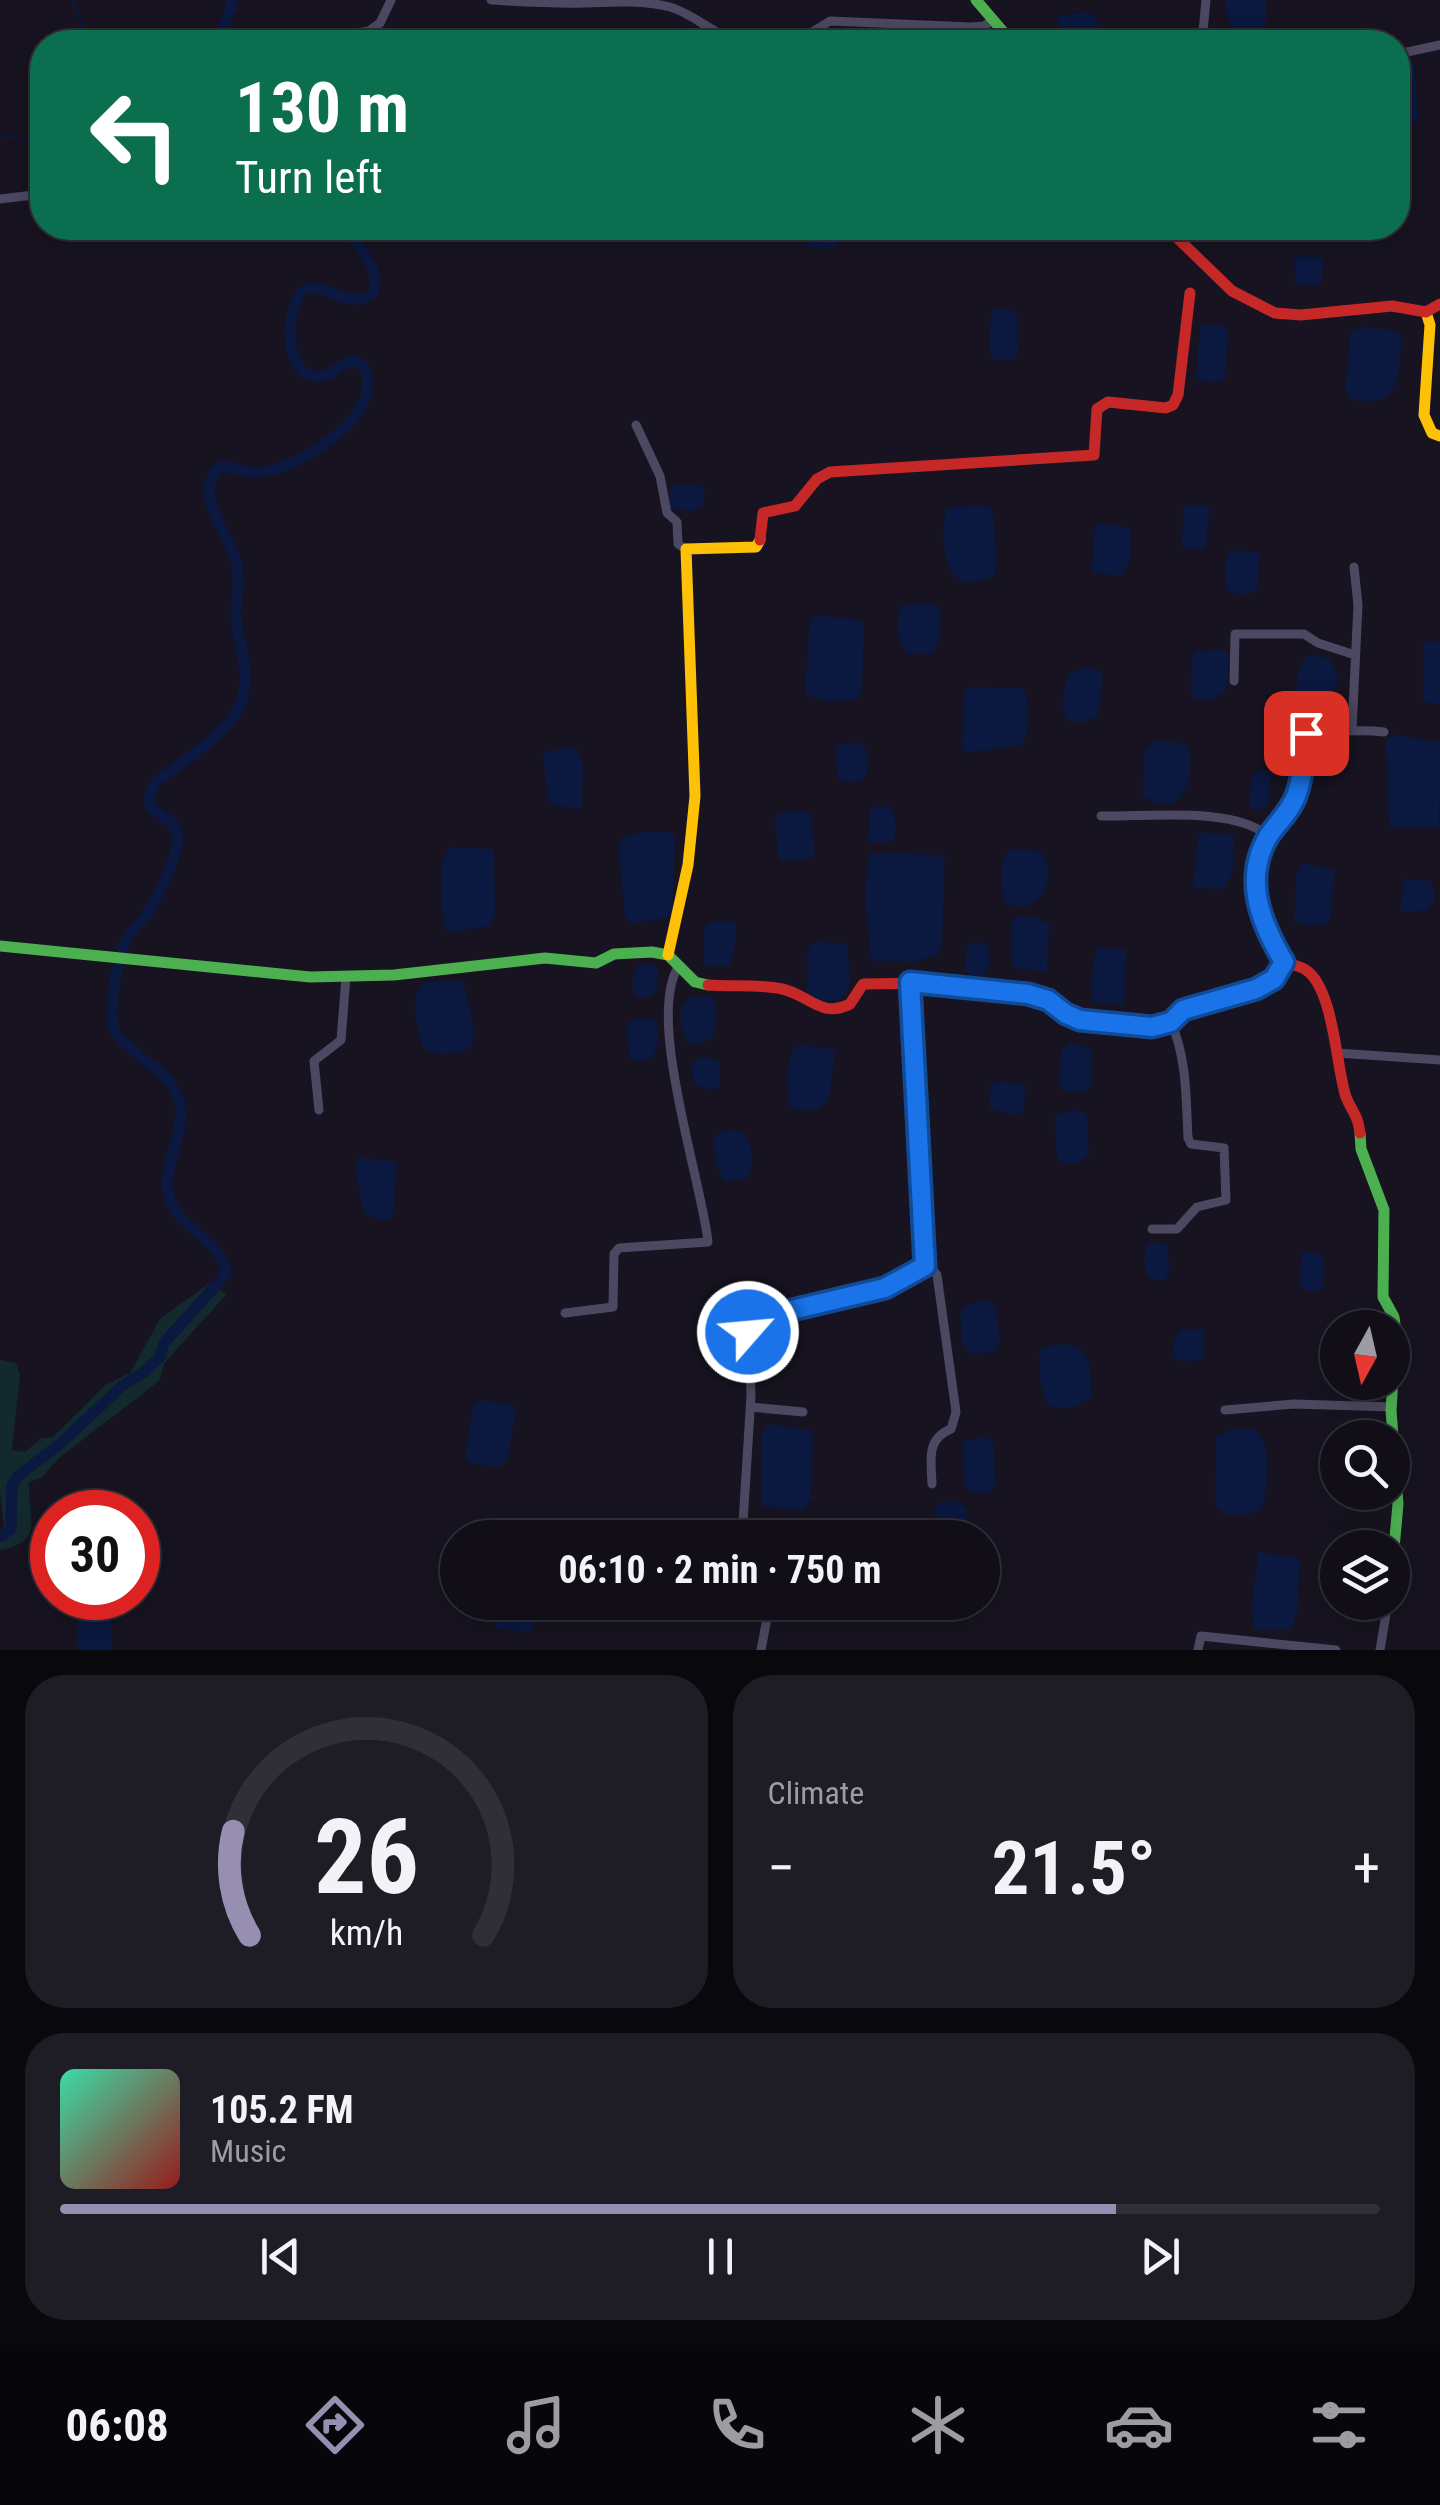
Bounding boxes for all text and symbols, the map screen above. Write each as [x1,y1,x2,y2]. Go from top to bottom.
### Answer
text: 130 m [235,67,409,149]
icon: left [70,70,200,200]
text: Turn left [235,151,383,204]
pin [1264,691,1349,776]
icon: arrive [1279,706,1334,761]
position arrow [696,1280,800,1384]
north arrow [1320,1310,1410,1400]
map controls [1320,1310,1410,1620]
button: search [1320,1420,1410,1510]
speed limit sign: 30 [30,1490,160,1620]
button: layers [1320,1530,1410,1620]
text: 06:10 · 2 min · 750 m [559,1548,881,1592]
text: Climate [768,1774,864,1812]
text: 26 [314,1797,419,1918]
text: 21.5° [992,1824,1156,1912]
text: − [768,1836,795,1900]
text: + [1353,1836,1380,1900]
text: km/h [329,1912,403,1954]
text: 105.2 FM [210,2088,354,2132]
text: Music [210,2132,286,2170]
icon: previous [253,2229,308,2284]
icon: pause [693,2229,748,2284]
icon: next [1133,2229,1188,2284]
icon: directions [300,2390,370,2460]
icon: music [501,2390,571,2460]
icon: phone [702,2390,772,2460]
icon: climate [903,2390,973,2460]
icon: car [1104,2390,1174,2460]
icon: filters [1304,2390,1374,2460]
text: 06:08 [65,2399,169,2452]

